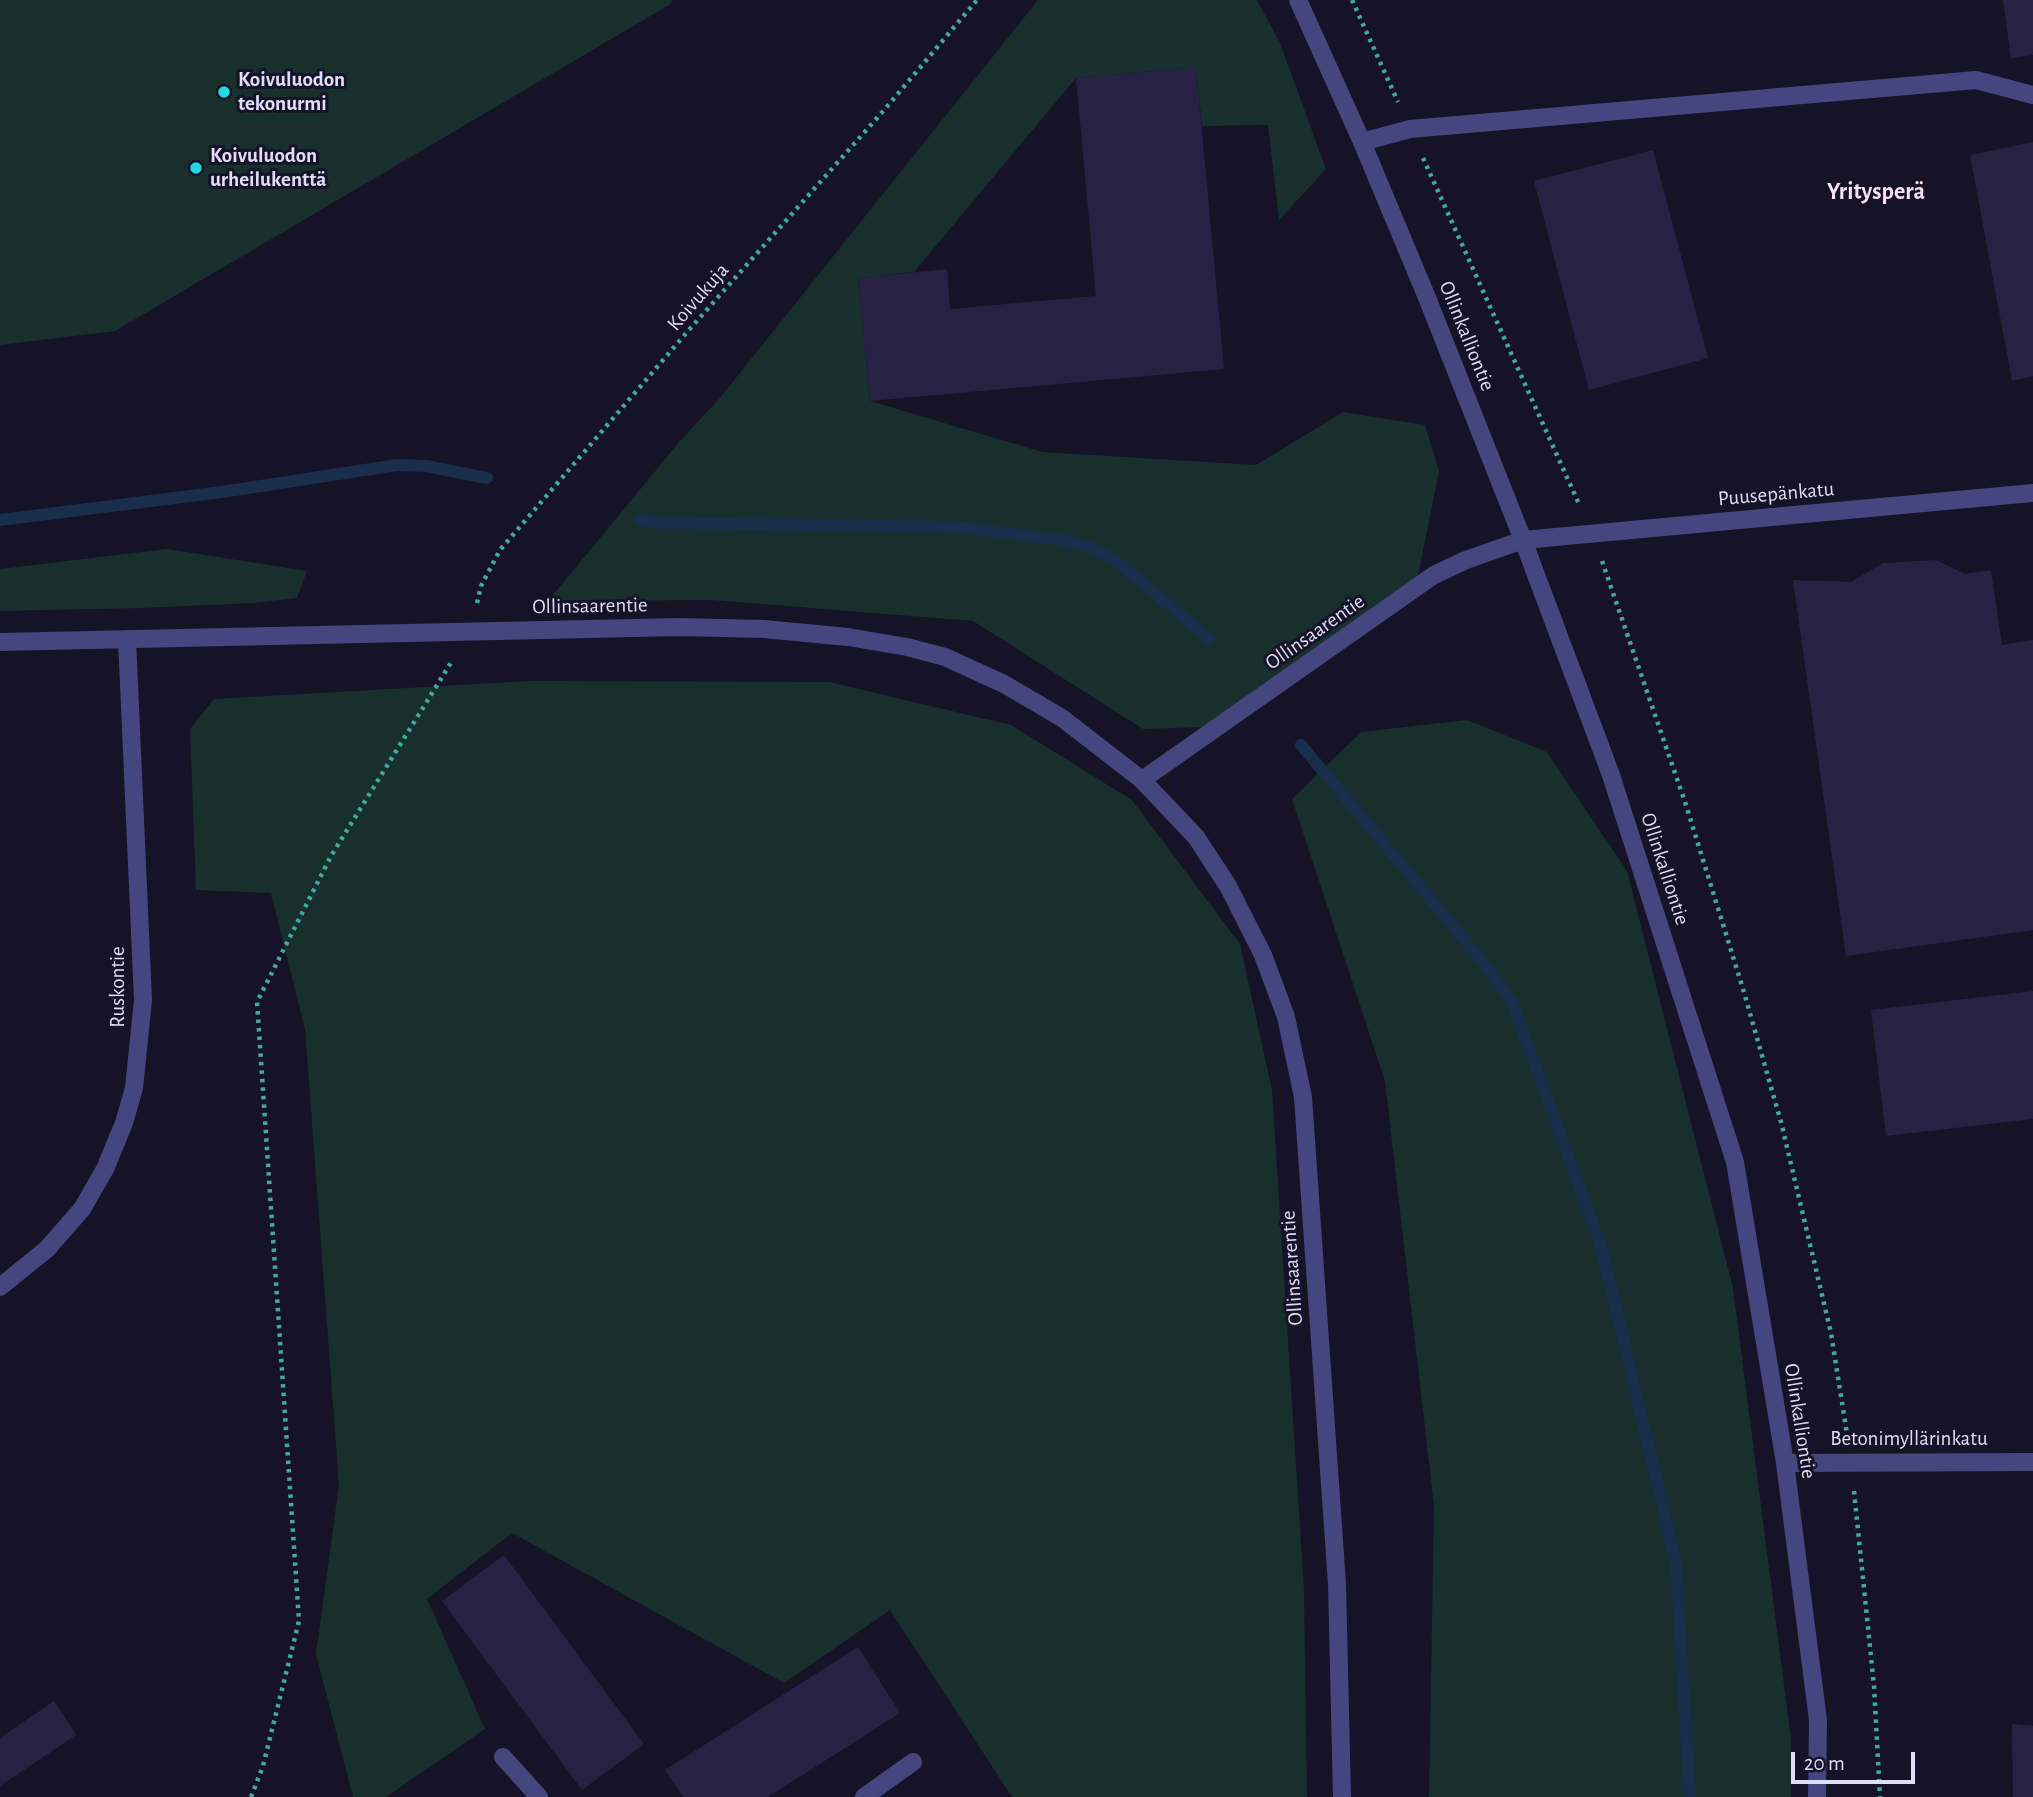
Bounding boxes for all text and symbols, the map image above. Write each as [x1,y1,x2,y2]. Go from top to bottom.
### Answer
place label: Koivuluodon tekonurmi [238,67,345,117]
marker: Koivuluodon tekonurmi [216,84,232,100]
place label: Koivuluodon urheilukenttä [210,143,326,193]
marker: Koivuluodon urheilukenttä [188,160,204,176]
district label: Yritysperä [1827,178,1925,206]
street label: Koivukuja [662,258,734,336]
street label: Ollinkalliontie [1434,277,1500,395]
street label: Puusepänkatu [1717,476,1835,512]
street label: Ollinsaarentie [1261,589,1369,675]
street label: Ollinsaarentie [532,592,648,620]
street label: Ollinkalliontie [1635,810,1695,928]
street label: Ruskontie [105,946,131,1028]
street label: Ollinsaarentie [1275,1210,1309,1326]
street label: Ollinkalliontie [1778,1362,1822,1480]
street label: Betonimyllärinkatu [1830,1426,1988,1452]
scale bar [1795,1738,1919,1782]
text: 20 m [1804,1753,1845,1774]

